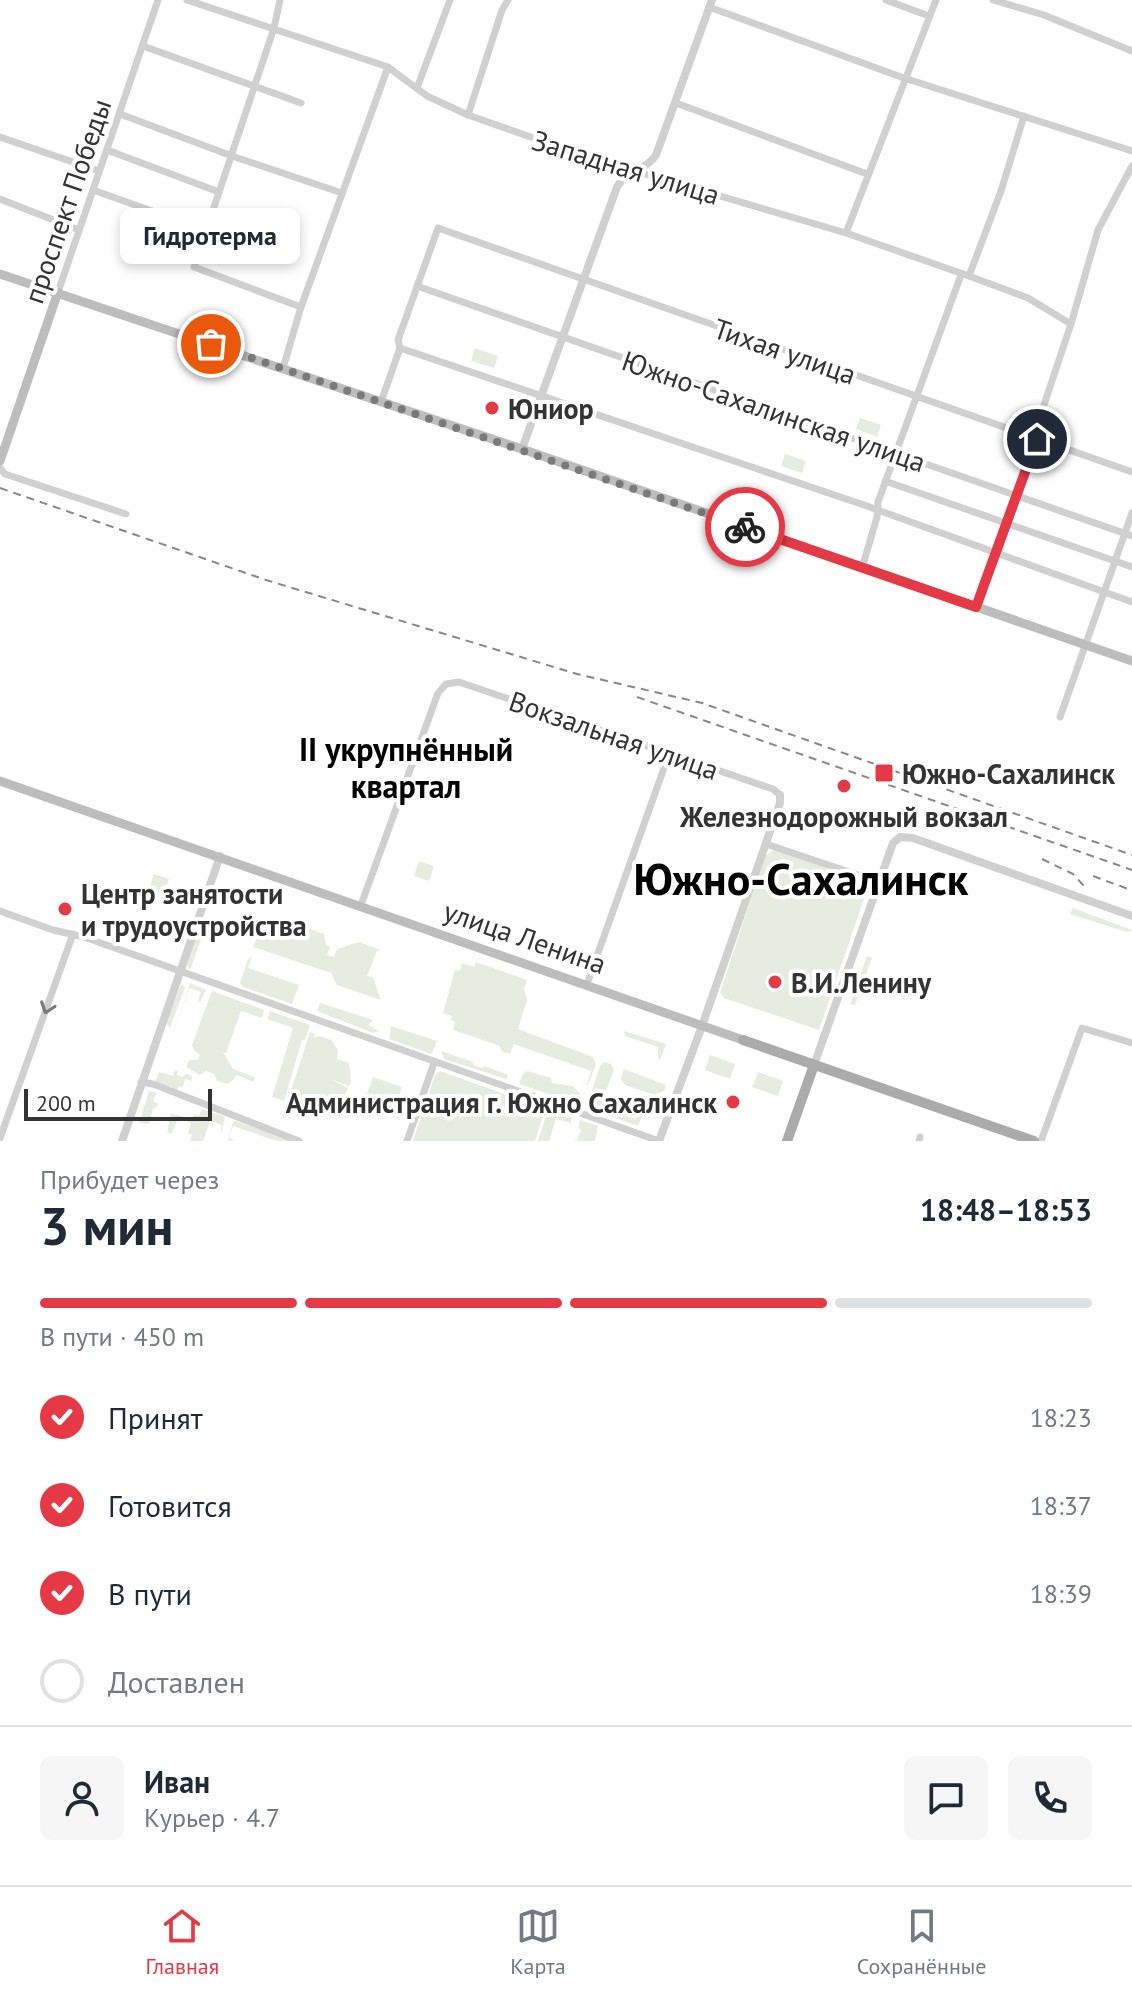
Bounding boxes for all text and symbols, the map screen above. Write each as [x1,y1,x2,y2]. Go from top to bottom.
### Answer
street label: проспект Победы [15,94,119,308]
street label: Западная улица [528,121,724,213]
callout: Гидротерма [121,208,301,264]
text: Гидротерма [143,219,277,252]
street label: Тихая улица [709,309,861,393]
pin [177,310,245,378]
icon: bag [189,322,233,366]
street label: Южно-Сахалинская улица [618,342,930,480]
place label: Юниор [508,390,594,427]
marker: Юниор [483,399,501,417]
pin [1003,405,1071,473]
icon: home [1015,417,1059,461]
courier [705,487,785,567]
icon: bike [723,505,767,549]
street label: Вокзальная улица [504,682,724,788]
district label: II укрупнённый квартал [299,728,513,807]
place label: Южно-Сахалинск [902,755,1115,792]
marker: Южно-Сахалинск [873,762,895,784]
marker: Железнодорожный вокзал [835,777,853,795]
place label: Железнодорожный вокзал [679,798,1008,835]
district label: Южно-Сахалинск [634,850,969,907]
place label: Центр занятости и трудоустройства [81,875,307,944]
street label: улица Ленина [439,892,611,982]
marker: Центр занятости и трудоустройства [56,900,74,918]
place label: В.И.Ленину [791,964,932,1001]
marker: В.И.Ленину [766,973,784,991]
one-way arrow [41,1000,57,1014]
place label: Администрация г. Южно Сахалинск [286,1084,717,1121]
scale bar [24,1085,212,1121]
text: 200 m [36,1089,96,1117]
marker: Администрация г. Южно Сахалинск [724,1093,742,1111]
text: Прибудет через [40,1163,219,1196]
text: 18:48–18:53 [920,1190,1092,1229]
text: 3 мин [40,1192,174,1259]
text: В пути · 450 m [40,1320,204,1353]
icon: check [40,1395,84,1439]
text: Принят [108,1398,203,1437]
text: 18:23 [1030,1401,1092,1434]
icon: check [40,1483,84,1527]
text: Готовится [108,1486,232,1525]
text: 18:37 [1030,1489,1092,1522]
icon: check [40,1571,84,1615]
text: В пути [108,1574,192,1613]
text: 18:39 [1030,1577,1092,1610]
text: Доставлен [108,1662,245,1701]
button: person [40,1756,124,1840]
button: chat [904,1756,988,1840]
button: phone [1008,1756,1092,1840]
text: Иван [144,1762,210,1801]
text: Курьер · 4.7 [144,1801,280,1834]
tab: Главная [146,1904,219,1980]
tab: Карта [510,1904,566,1980]
tab: Сохранённые [857,1904,986,1980]

